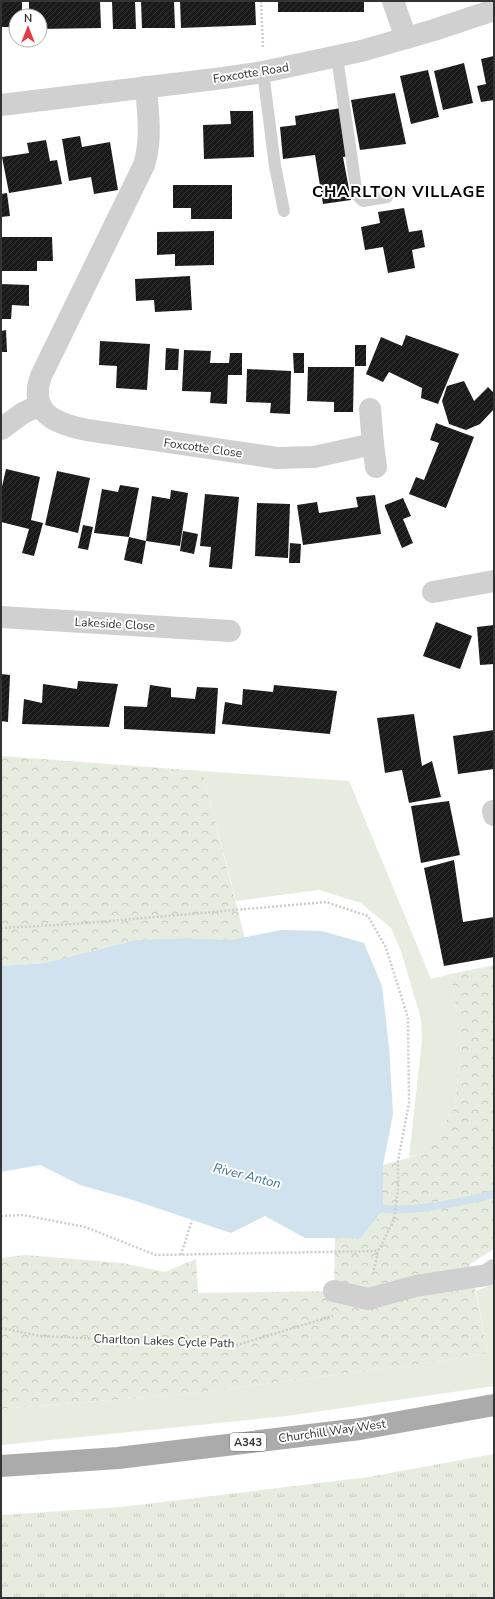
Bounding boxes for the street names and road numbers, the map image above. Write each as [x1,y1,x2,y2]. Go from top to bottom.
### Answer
street label: Foxcotte Road [212,59,290,87]
street label: Foxcotte Close [163,435,243,461]
street label: Lakeside Close [74,614,156,634]
street label: Charlton Lakes Cycle Path [93,1331,235,1351]
street label: Churchill Way West [277,1415,387,1446]
road number: A343 [230,1433,266,1451]

